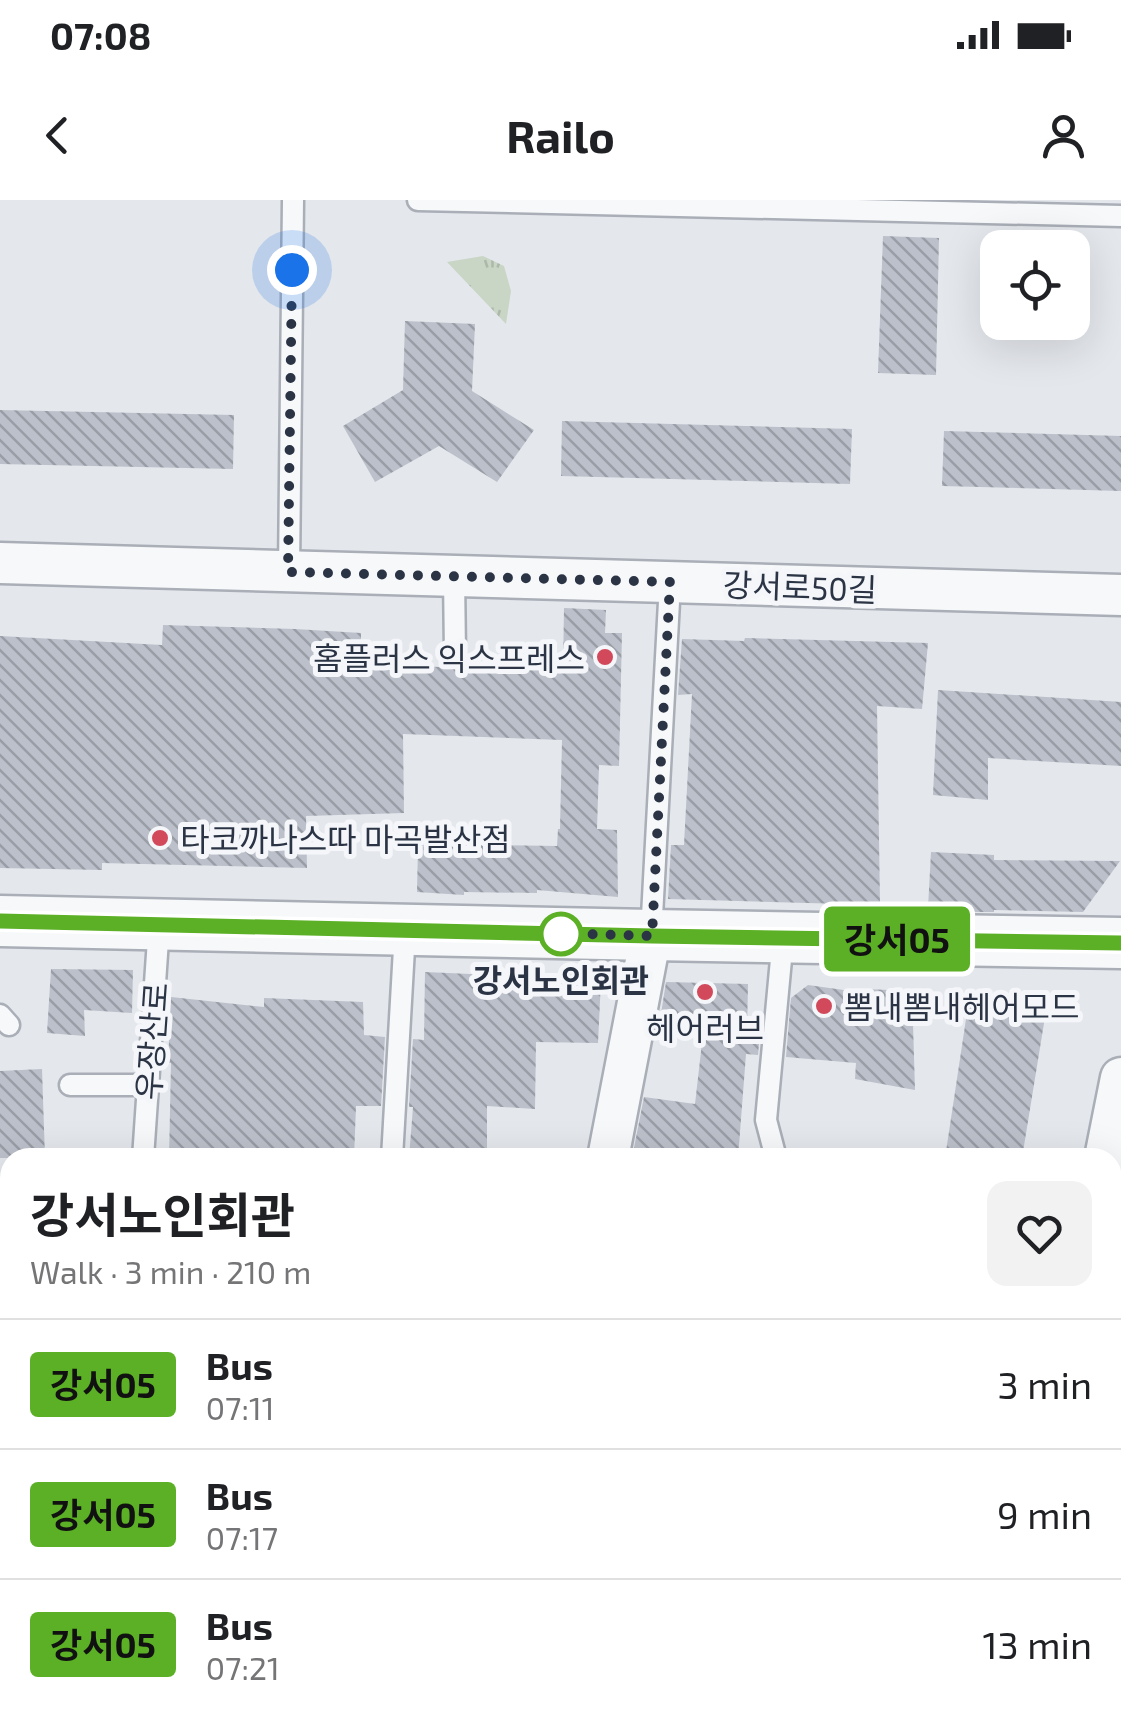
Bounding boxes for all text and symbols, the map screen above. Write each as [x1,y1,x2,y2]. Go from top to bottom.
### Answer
text: 07:08 [50,12,151,58]
icon: back [30,108,85,163]
text: Railo [506,108,615,162]
icon: person [1036,108,1091,163]
map controls [980,230,1090,340]
button: locate [980,230,1090,340]
your location [267,245,317,295]
street label: 강서로50길 [722,564,878,608]
place label: 홈플러스 익스프레스 [313,638,585,676]
marker: 홈플러스 익스프레스 [594,646,616,668]
place label: 타코까나스따 마곡발산점 [180,819,511,857]
marker: 타코까나스따 마곡발산점 [149,827,171,849]
line badge: 강서05 [827,906,967,972]
marker: 강서노인회관 [540,913,582,955]
text: 강서05 [844,918,950,960]
place label: 강서노인회관 [473,960,649,998]
street label: 우장산로 [128,981,174,1101]
marker: 헤어러브 [694,981,716,1003]
place label: 뽐내뽐내헤어모드 [844,987,1080,1025]
marker: 뽐내뽐내헤어모드 [813,995,835,1017]
place label: 헤어러브 [646,1008,764,1046]
button: heart [987,1181,1092,1286]
text: 강서노인회관 [30,1185,295,1243]
text: Walk · 3 min · 210 m [30,1252,311,1290]
text: Bus [206,1342,273,1388]
text: 3 min [998,1361,1092,1407]
text: 강서05 [50,1363,156,1405]
text: 07:11 [206,1388,275,1426]
text: Bus [206,1472,273,1518]
text: 9 min [997,1491,1092,1537]
text: 강서05 [50,1493,156,1535]
text: 07:17 [206,1518,278,1556]
text: Bus [206,1602,273,1648]
text: 13 min [982,1621,1092,1667]
text: 강서05 [50,1623,156,1665]
text: 07:21 [206,1648,280,1686]

